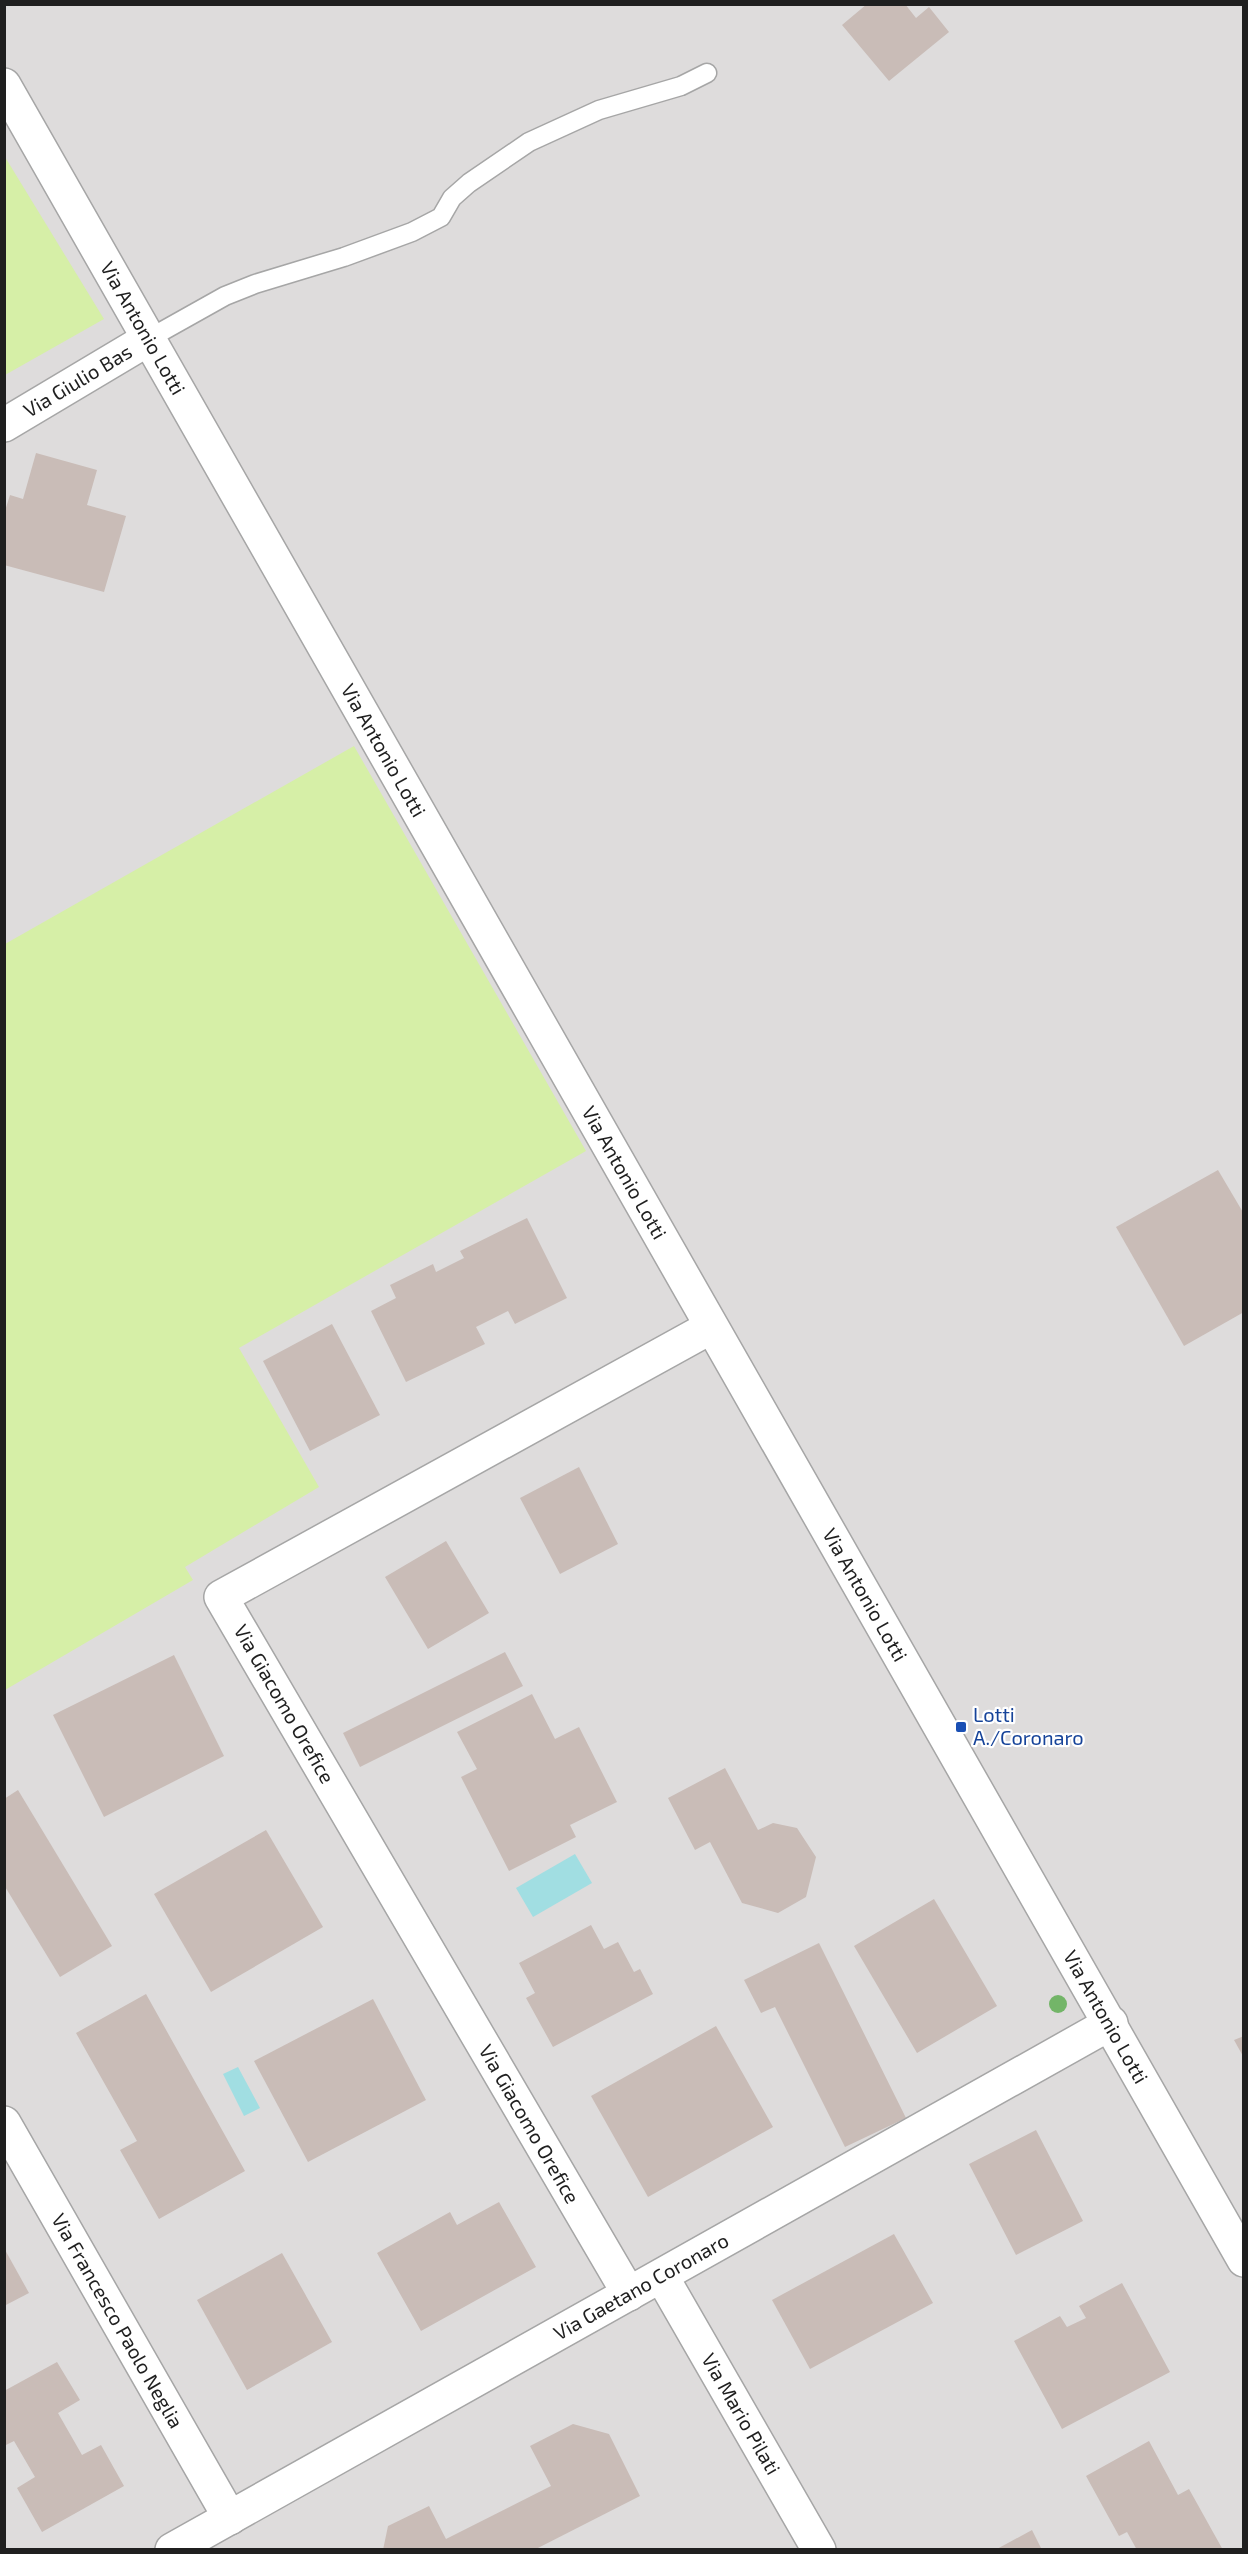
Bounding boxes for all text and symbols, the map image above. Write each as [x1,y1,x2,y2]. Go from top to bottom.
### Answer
street label: Via Antonio Lotti [96,257,191,399]
street label: Via Giulio Bas [19,339,136,422]
street label: Via Antonio Lotti [337,679,432,821]
street label: Via Antonio Lotti [578,1101,672,1243]
street label: Via Antonio Lotti [818,1524,913,1665]
street label: Via Giacomo Orefice [230,1620,340,1787]
place label: Lotti A./Coronaro [973,1702,1084,1749]
marker: Lotti A./Coronaro [954,1720,968,1734]
street label: Via Antonio Lotti [1059,1946,1154,2087]
street label: Via Giacomo Orefice [475,2040,585,2207]
street label: Via Francesco Paolo Neglia [47,2209,189,2432]
street label: Via Gaetano Coronaro [549,2227,732,2344]
street label: Via Mario Pilati [697,2348,786,2479]

